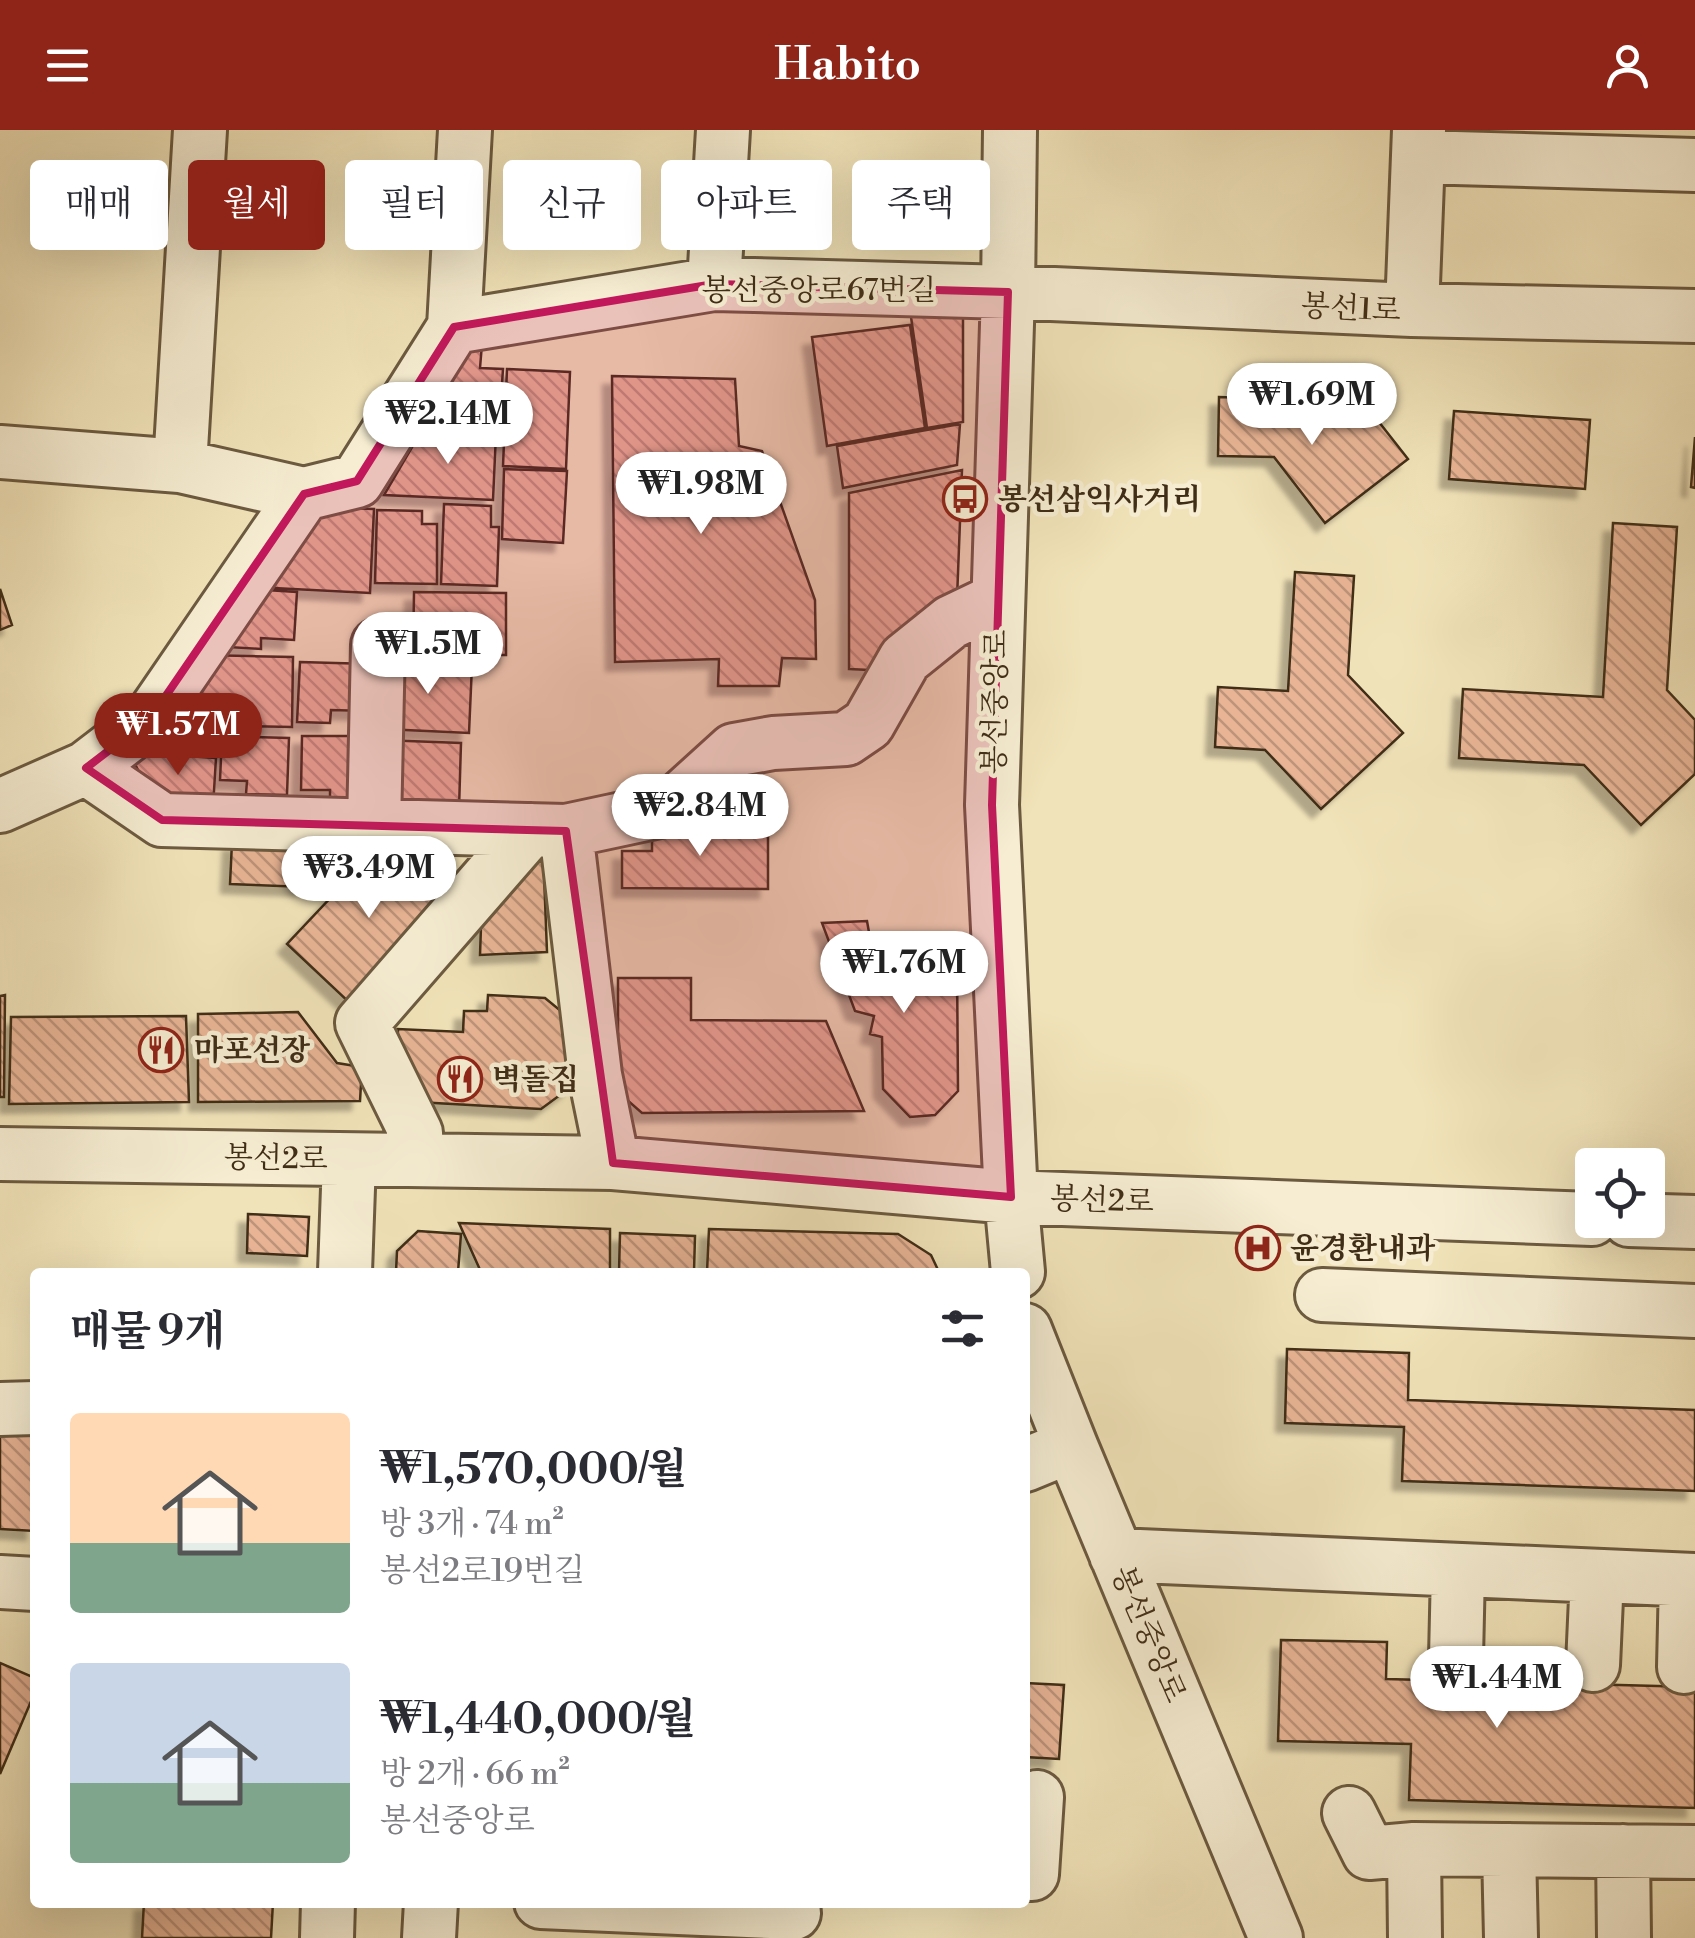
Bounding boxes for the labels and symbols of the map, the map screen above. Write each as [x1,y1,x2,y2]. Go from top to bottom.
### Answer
street label: 봉선중앙로67번길 [702,272,936,310]
street label: 봉선1로 [1300,287,1402,331]
pin: ₩1.69M [1231,363,1393,448]
pin: ₩2.14M [367,382,529,467]
pin: ₩1.98M [620,452,782,537]
bus stop icon: 봉선삼익사거리 [942,476,988,522]
place label: 봉선삼익사거리 [998,481,1201,519]
pin: ₩1.5M [358,612,498,697]
street label: 봉선중앙로 [976,629,1016,775]
pin: ₩1.57M [97,693,259,778]
pin: ₩2.84M [619,774,781,859]
pin: ₩3.49M [288,836,450,921]
pin: ₩1.76M [823,931,985,1016]
restaurant icon: 마포선장 [138,1027,184,1073]
place label: 마포선장 [194,1032,310,1070]
restaurant icon: 벽돌집 [437,1056,483,1102]
place label: 벽돌집 [492,1061,579,1099]
street label: 봉선2로 [224,1139,328,1179]
street label: 봉선2로 [1049,1180,1155,1222]
hospital icon: 윤경환내과 [1235,1225,1281,1271]
place label: 윤경환내과 [1290,1230,1436,1268]
street label: 봉선중앙로 [1102,1560,1194,1709]
pin: ₩1.44M [1416,1646,1578,1731]

